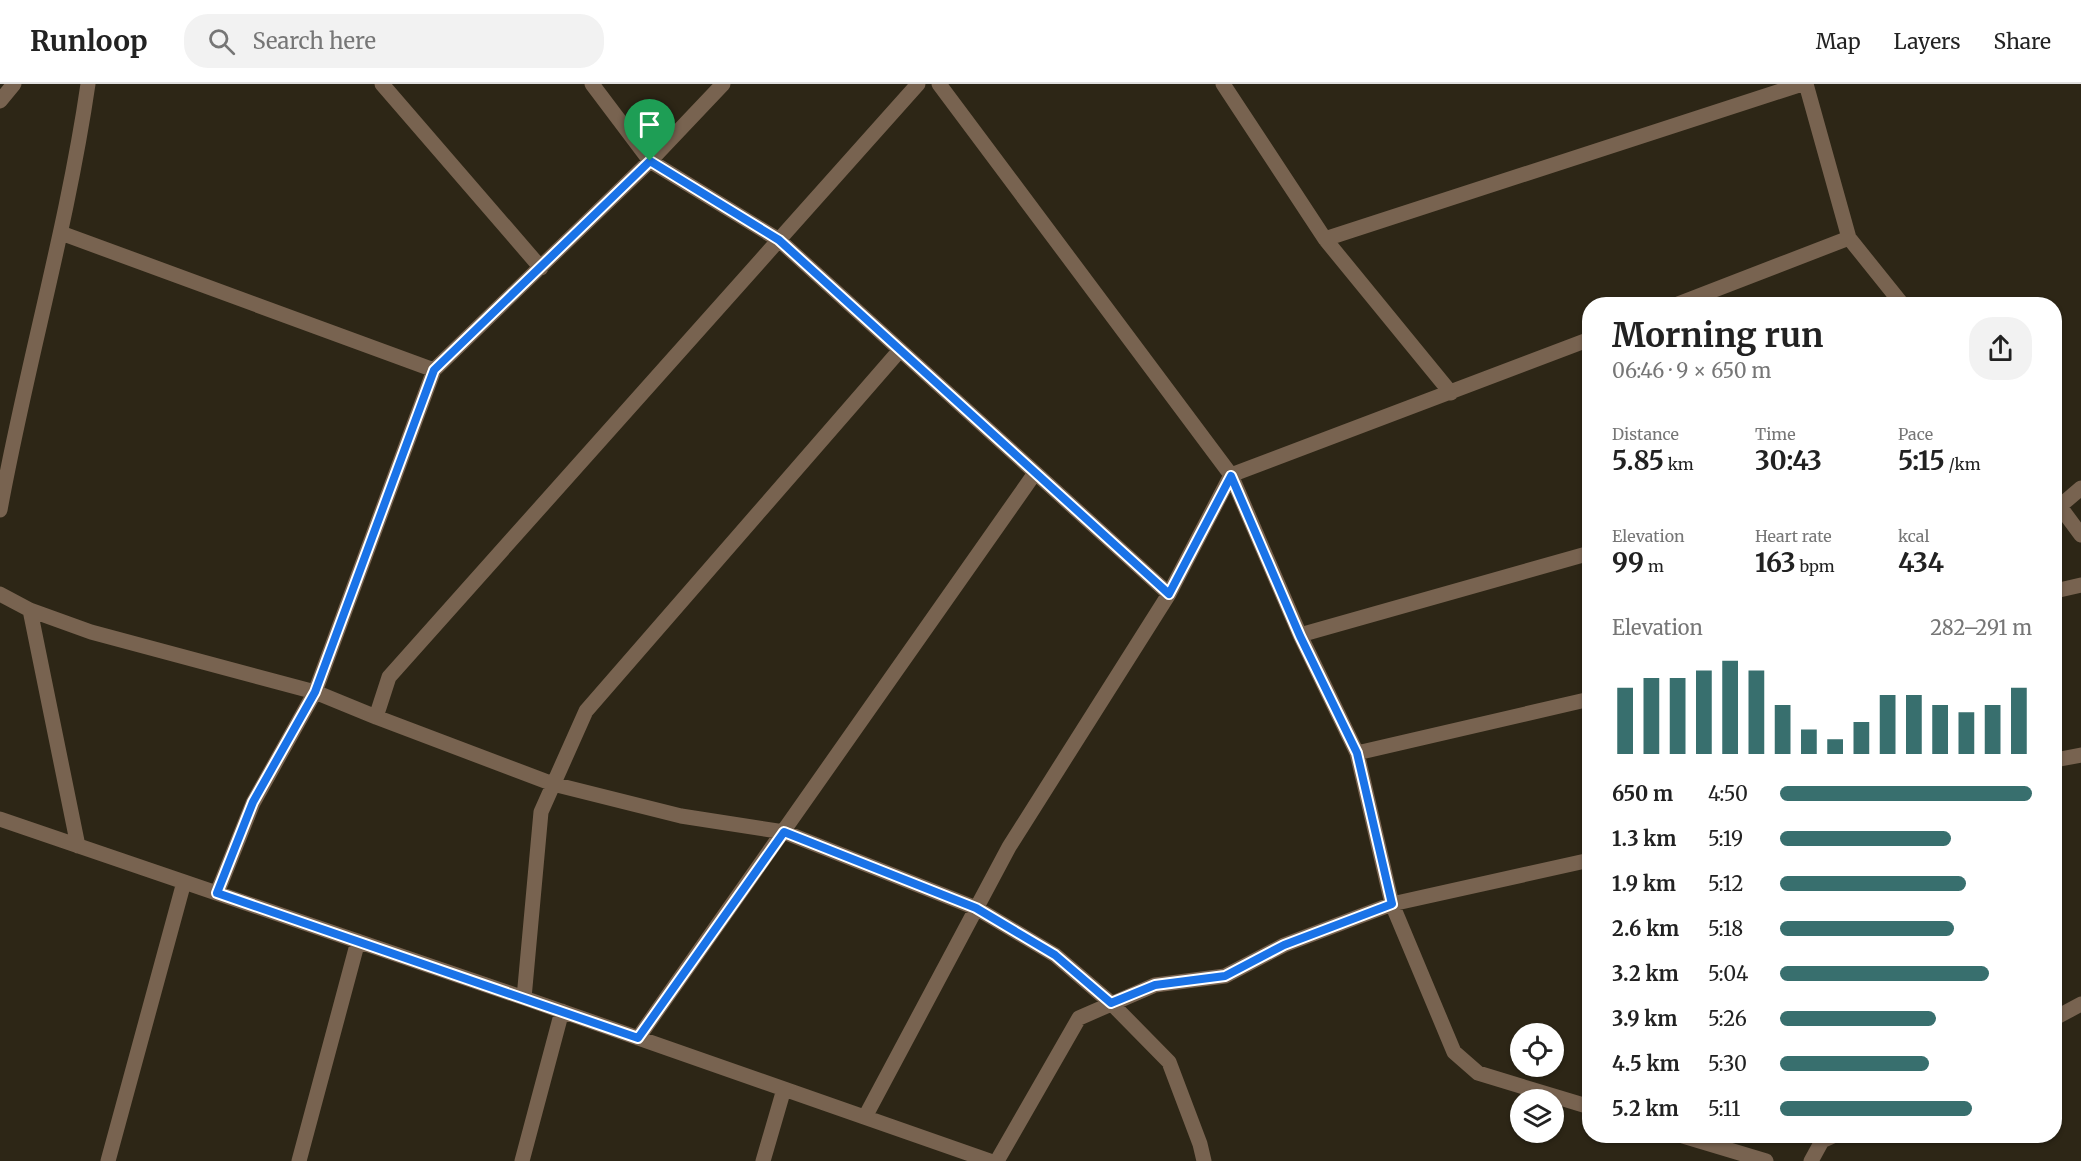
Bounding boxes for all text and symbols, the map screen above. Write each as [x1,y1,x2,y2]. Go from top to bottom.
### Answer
search box [184,14,604,68]
text: Runloop [30,23,148,59]
icon: search [205,25,238,58]
text: Search here [253,27,376,55]
text: Map [1816,28,1861,55]
text: Layers [1894,28,1961,55]
text: Share [1994,28,2051,55]
pin [624,99,675,161]
icon: arrive [633,108,666,141]
text: Morning run [1612,315,1823,356]
button: share [1969,317,2032,380]
text: 06:46 · 9 × 650 m [1612,358,1771,383]
text: Distance [1612,424,1679,444]
text: Time [1755,424,1796,444]
text: Pace [1898,424,1933,444]
text: 5.85 [1612,444,1664,477]
text: 30:43 [1755,444,1822,477]
text: 5:15 [1898,444,1945,477]
text: km [1664,454,1694,474]
text: /km [1945,454,1981,474]
text: Elevation [1612,526,1685,546]
text: Heart rate [1755,526,1832,546]
text: kcal [1898,526,1929,546]
text: 99 [1612,546,1644,579]
text: 163 [1755,546,1796,579]
text: 434 [1898,546,1944,579]
text: m [1644,556,1664,576]
text: bpm [1796,556,1835,576]
text: Elevation [1612,615,1703,640]
text: 282–291 m [1930,615,2032,640]
text: 650 m [1612,781,1673,806]
text: 4:50 [1708,781,1748,806]
text: 1.3 km [1612,826,1676,851]
text: 5:19 [1708,826,1743,851]
text: 1.9 km [1612,871,1676,896]
text: 5:12 [1708,871,1744,896]
text: 2.6 km [1612,916,1679,941]
text: 5:18 [1708,916,1743,941]
text: 3.2 km [1612,961,1679,986]
text: 5:04 [1708,961,1748,986]
text: 3.9 km [1612,1006,1677,1031]
text: 5:26 [1708,1006,1747,1031]
map controls [1510,1023,1564,1143]
button: locate [1510,1023,1564,1077]
text: 4.5 km [1612,1051,1680,1076]
text: 5:30 [1708,1051,1747,1076]
button: layers [1510,1089,1564,1143]
text: 5.2 km [1612,1096,1679,1121]
text: 5:11 [1708,1096,1740,1121]

